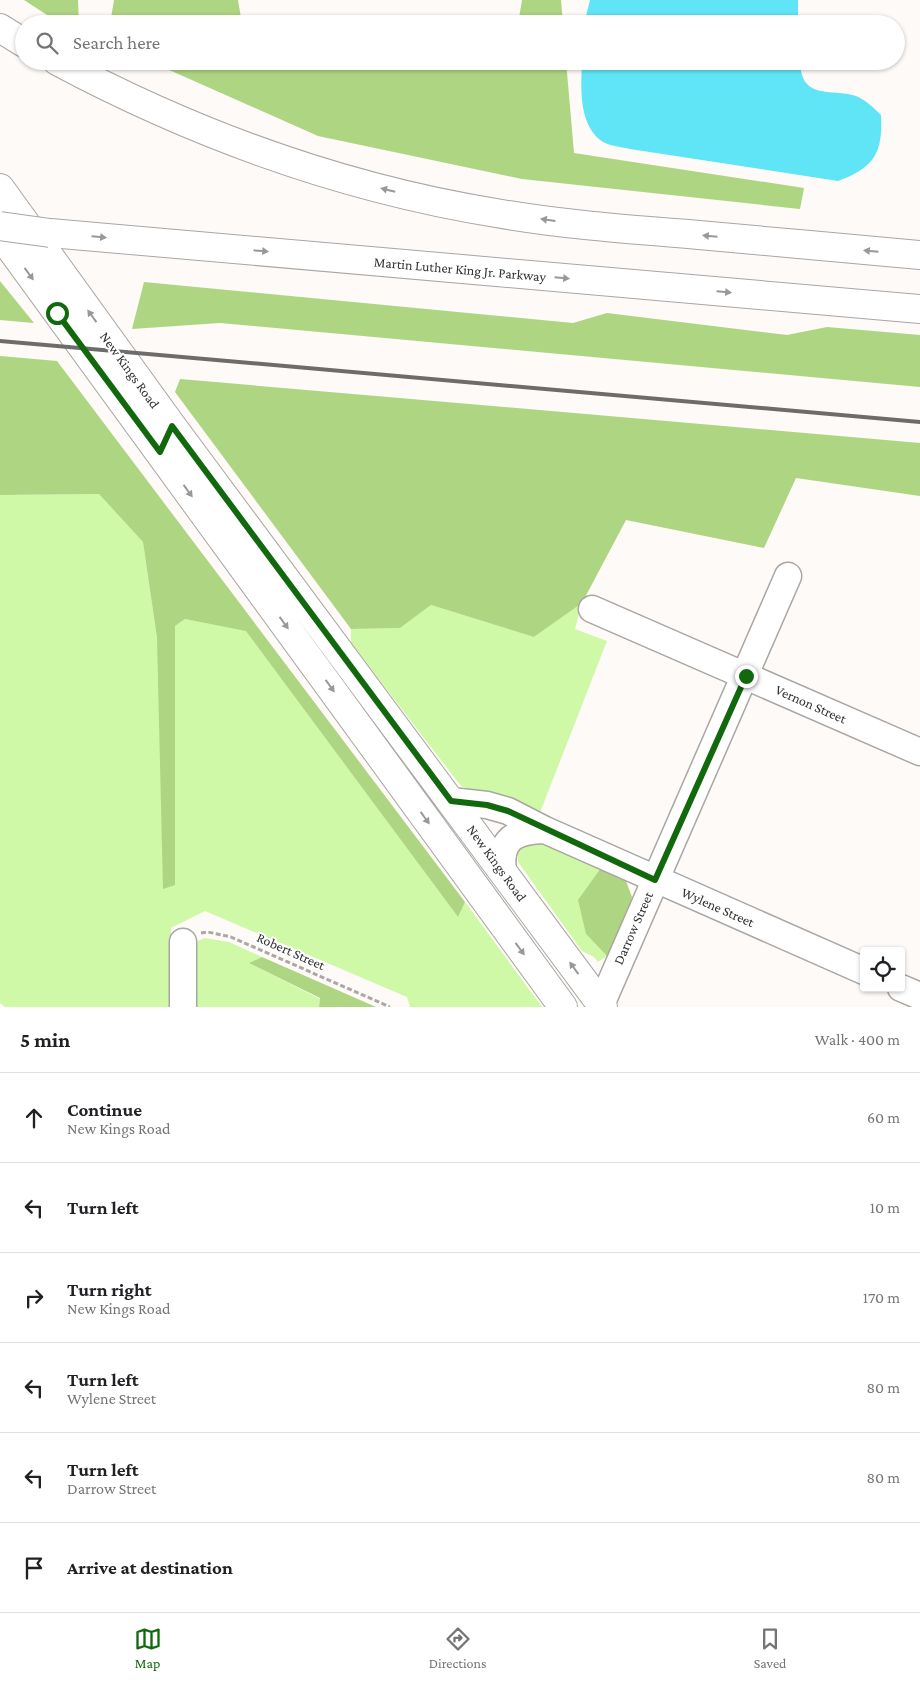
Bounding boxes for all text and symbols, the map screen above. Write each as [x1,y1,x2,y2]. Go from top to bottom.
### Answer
search box [15,15,905,70]
icon: search [33,29,61,57]
text: Search here [73,32,160,53]
one-way arrow [381,186,396,194]
one-way arrow [540,216,556,224]
one-way arrow [701,232,717,240]
one-way arrow [91,233,107,241]
one-way arrow [863,246,879,254]
one-way arrow [253,247,269,255]
street label: Martin Luther King Jr. Parkway [373,253,547,285]
one-way arrow [23,267,34,280]
one-way arrow [554,274,570,282]
one-way arrow [716,288,732,296]
route start [46,302,69,325]
one-way arrow [87,309,97,323]
street label: New Kings Road [97,329,163,412]
one-way arrow [183,485,193,498]
one-way arrow [279,616,289,630]
route end [735,665,758,688]
one-way arrow [325,679,335,693]
street label: Vernon Street [773,681,849,727]
one-way arrow [420,811,430,825]
street label: New Kings Road [464,822,530,905]
street label: Wylene Street [679,884,757,930]
street label: Darrow Street [610,889,656,967]
street label: Robert Street [254,929,328,973]
one-way arrow [515,942,526,955]
map controls [860,947,905,992]
button: locate [860,947,905,992]
one-way arrow [569,961,579,975]
text: 5 min [20,1028,70,1052]
text: Walk · 400 m [815,1031,900,1048]
text: Continue [67,1099,142,1120]
icon: ahead [20,1104,48,1132]
text: 60 m [867,1109,900,1126]
text: New Kings Road [67,1120,171,1137]
icon: left [20,1194,48,1222]
text: Turn left [67,1197,139,1218]
text: 10 m [870,1199,900,1216]
text: Turn right [67,1279,152,1300]
icon: right [20,1284,48,1312]
text: 170 m [863,1289,900,1306]
text: New Kings Road [67,1300,171,1317]
text: Turn left [67,1369,139,1390]
icon: left [20,1374,48,1402]
text: 80 m [866,1379,900,1396]
text: Wylene Street [67,1390,156,1407]
text: Turn left [67,1459,139,1480]
icon: left [20,1464,48,1492]
text: 80 m [866,1469,900,1486]
text: Darrow Street [67,1480,156,1497]
icon: arrive [20,1554,48,1582]
text: Arrive at destination [67,1557,233,1578]
tab: Map [134,1625,162,1671]
tab: Directions [429,1625,487,1671]
tab: Saved [754,1625,786,1671]

